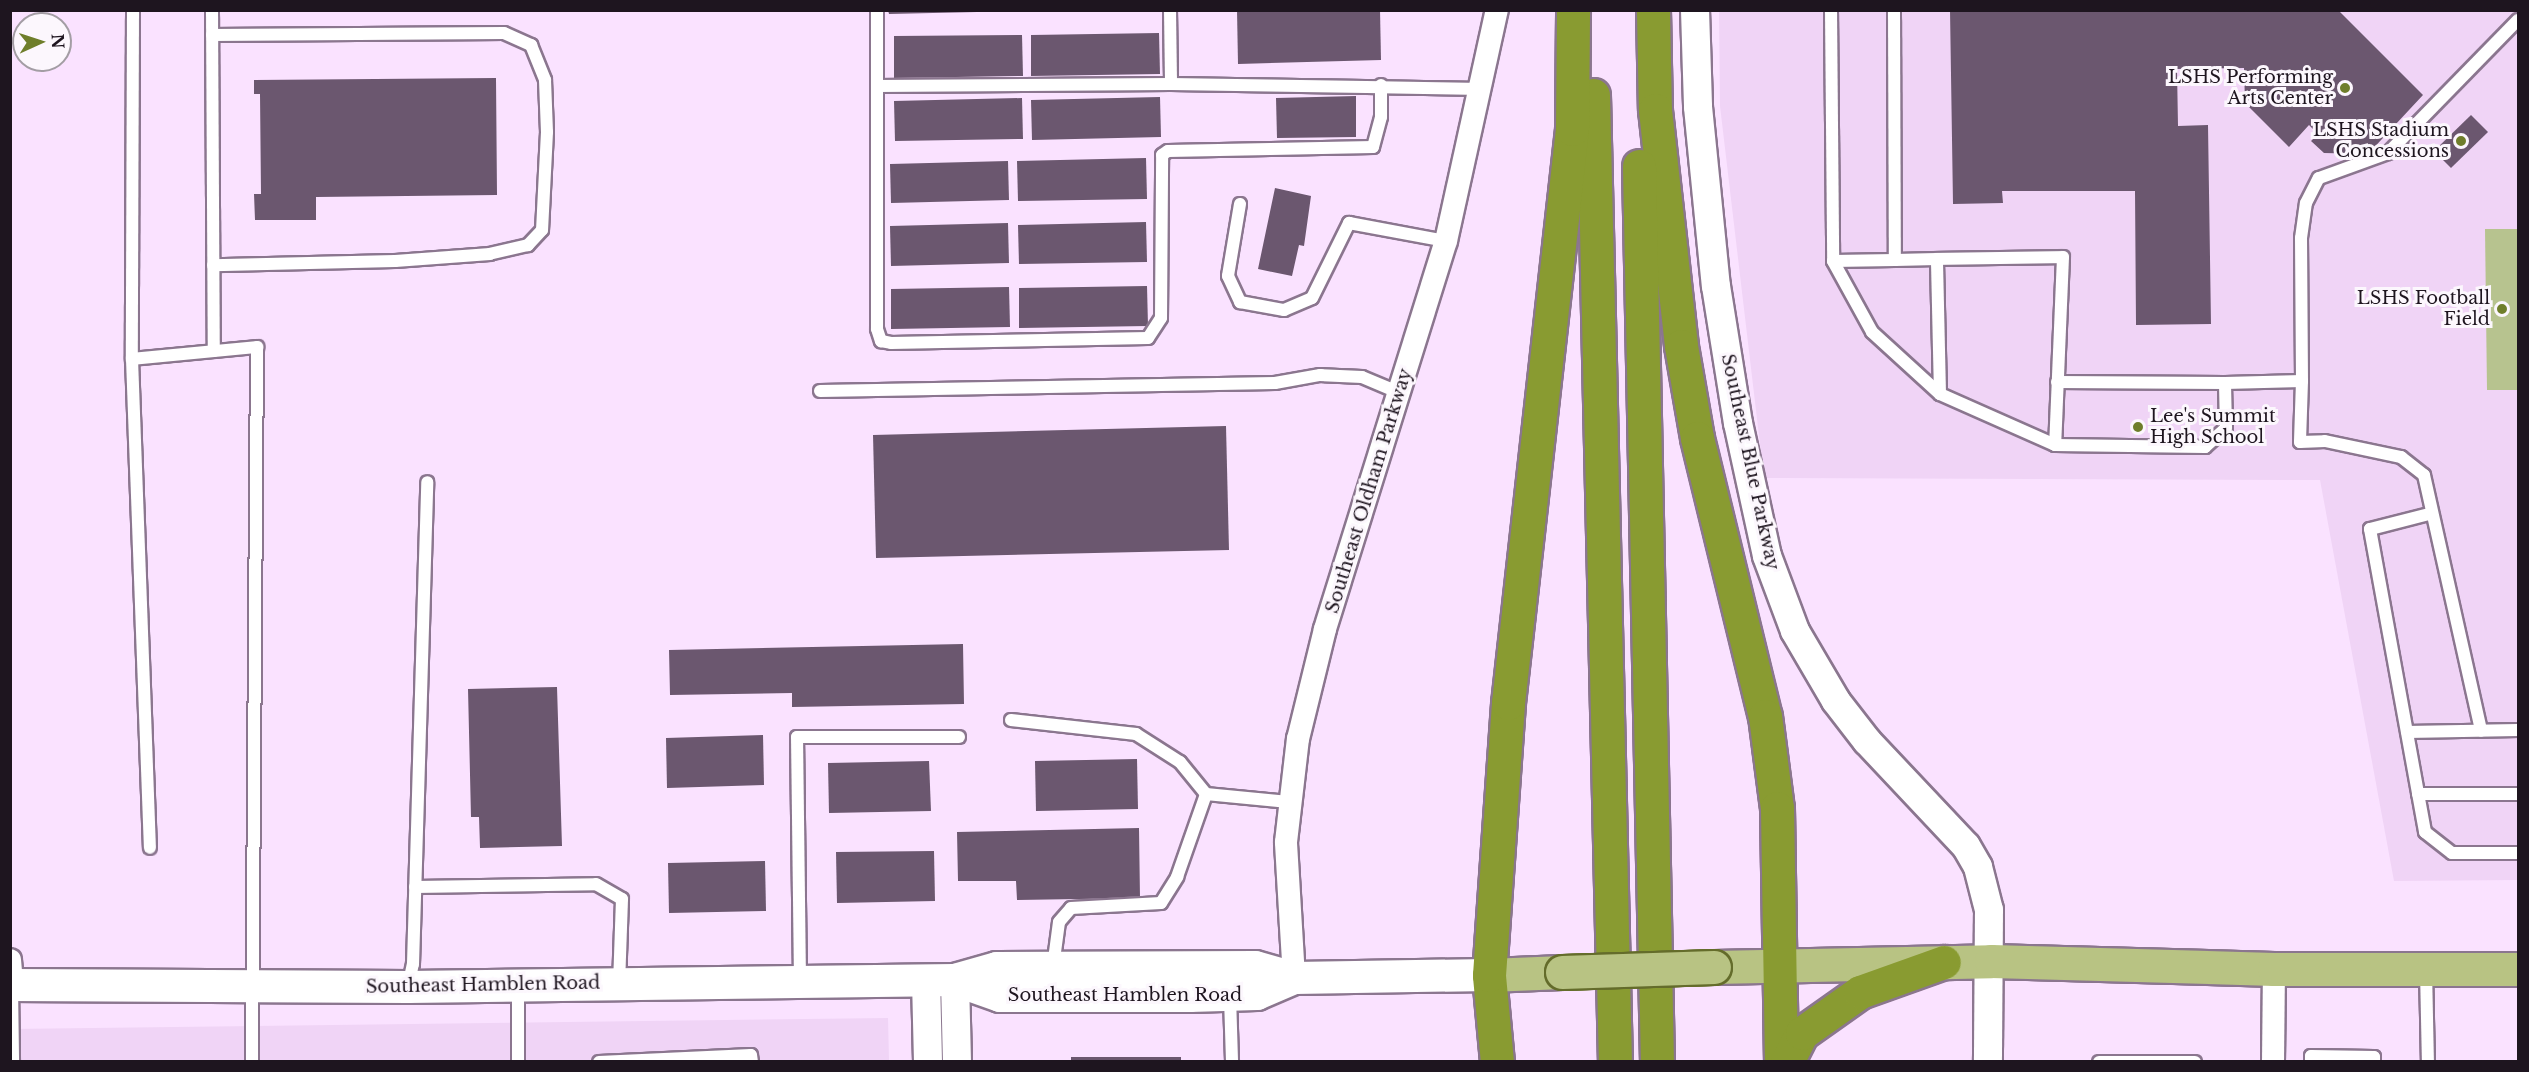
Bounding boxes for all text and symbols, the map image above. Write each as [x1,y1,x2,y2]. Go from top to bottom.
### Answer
north arrow [12,12,72,72]
text: N [48,33,68,49]
place label: LSHS Performing Arts Center [2168,67,2333,110]
marker: LSHS Performing Arts Center [2338,81,2352,95]
place label: LSHS Stadium Concessions [2313,120,2449,162]
marker: LSHS Stadium Concessions [2454,134,2468,148]
place label: LSHS Football Field [2357,288,2490,330]
marker: LSHS Football Field [2495,302,2509,316]
street label: Southeast Blue Parkway [1717,352,1783,572]
street label: Southeast Oldham Parkway [1321,366,1417,616]
place label: Lee's Summit High School [2150,406,2276,448]
marker: Lee's Summit High School [2131,420,2145,434]
street label: Southeast Hamblen Road [366,972,600,998]
street label: Southeast Hamblen Road [1008,984,1242,1006]

